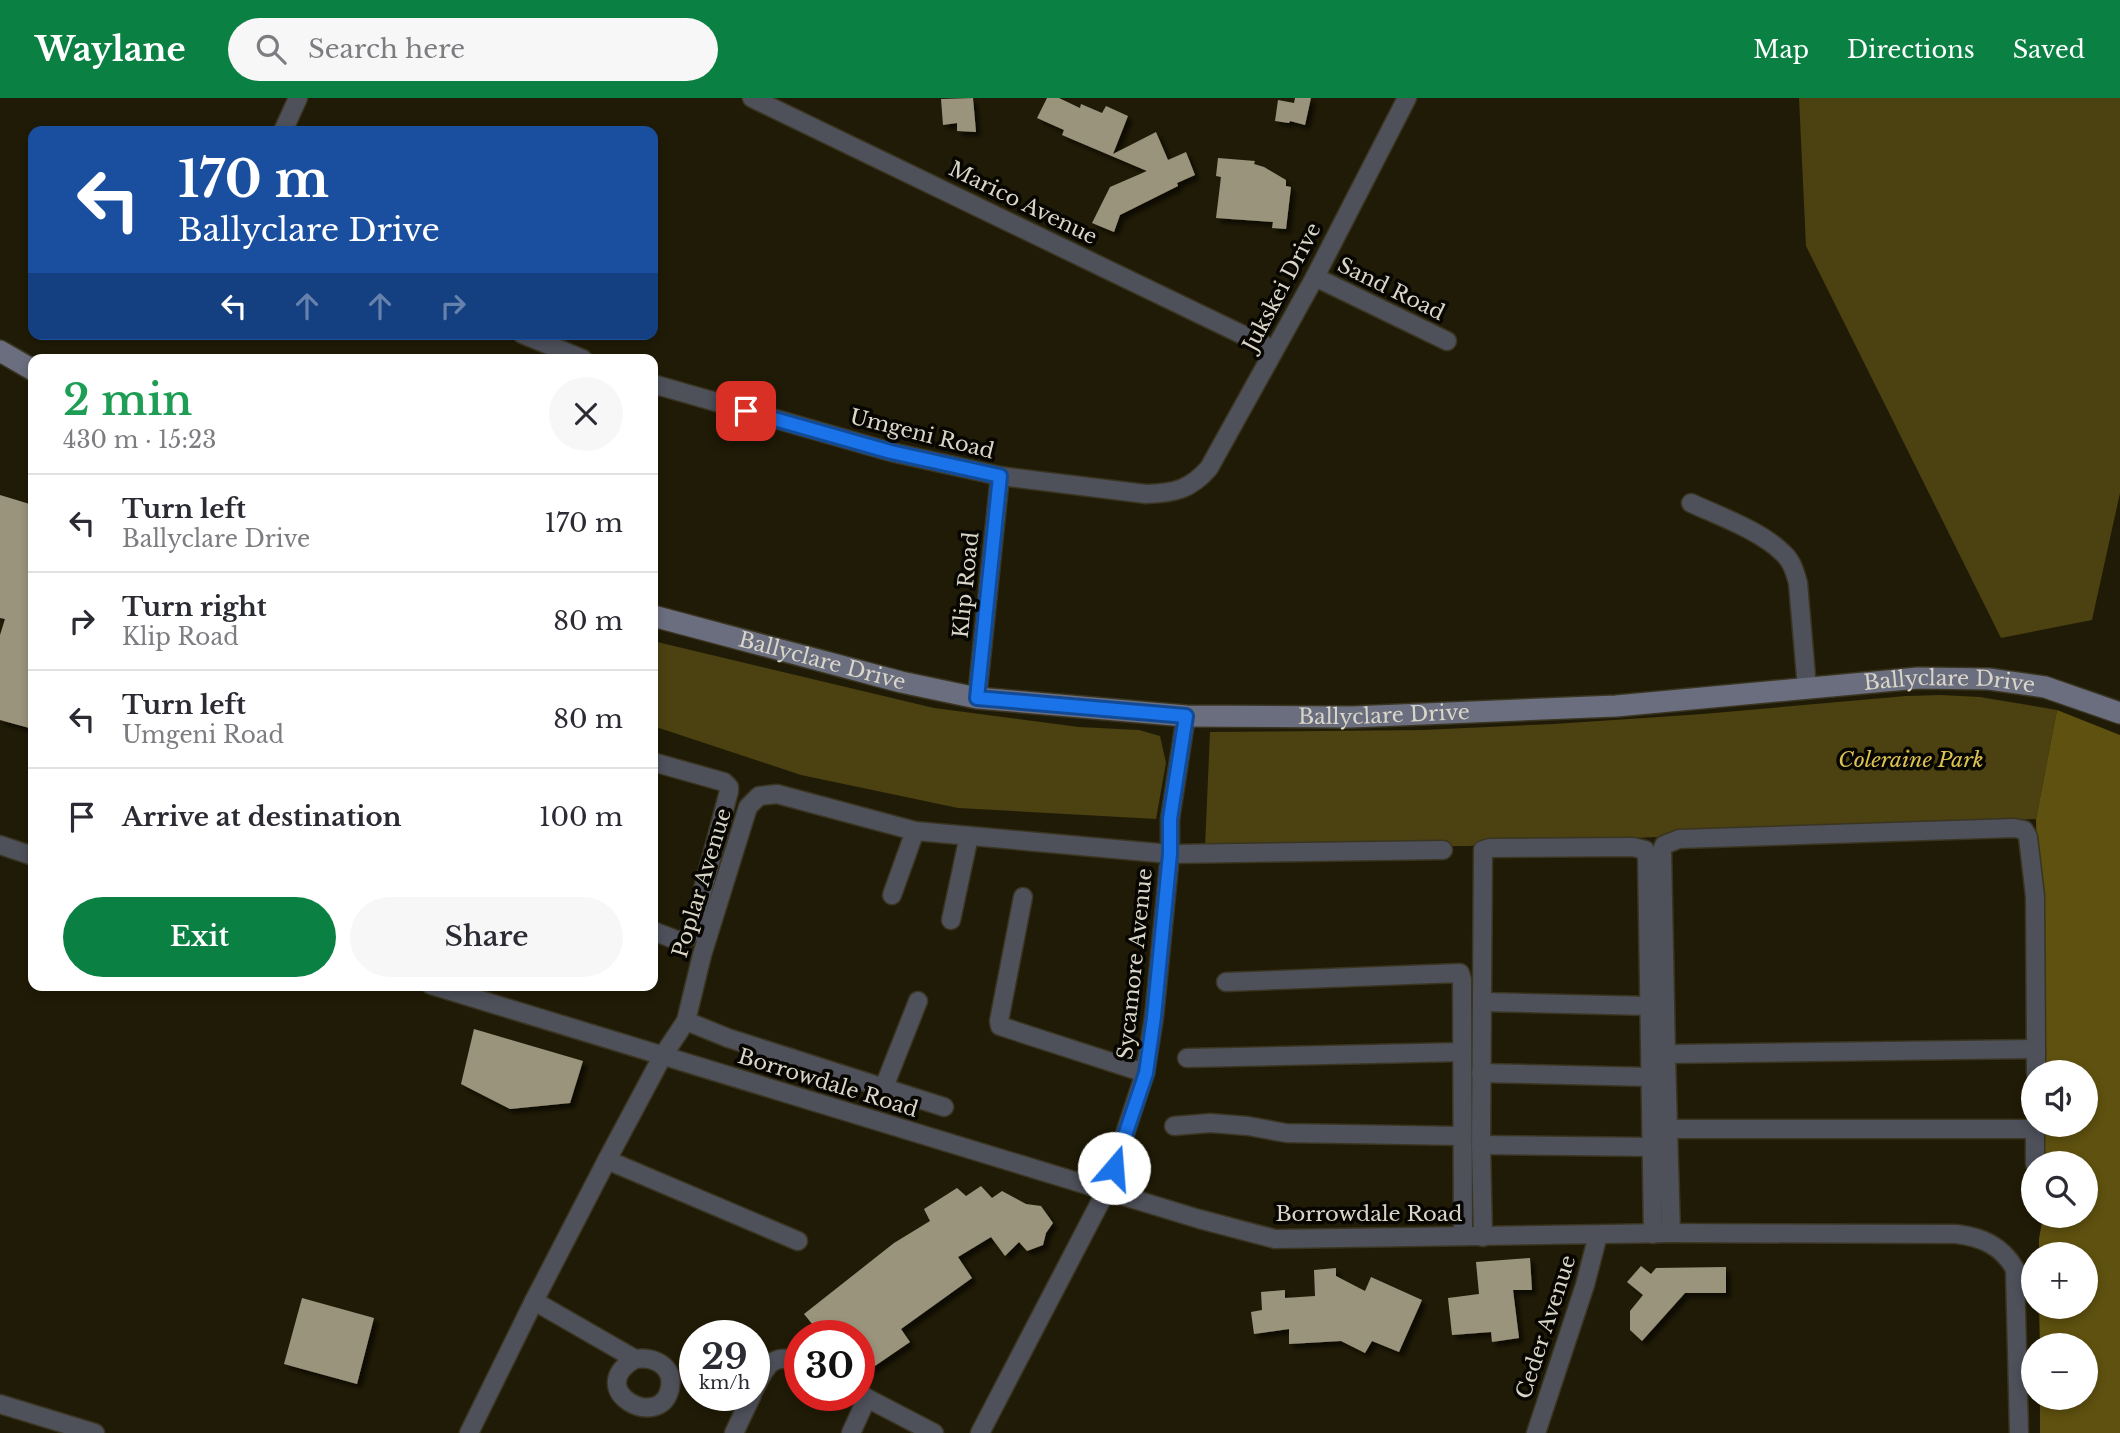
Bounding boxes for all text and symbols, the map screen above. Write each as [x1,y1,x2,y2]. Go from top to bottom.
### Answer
search box [228,18,718,81]
text: Waylane [35,29,186,70]
icon: search [252,30,290,68]
text: Search here [308,33,465,65]
text: Map [1753,35,1809,64]
text: Directions [1847,35,1975,64]
text: Saved [2013,35,2085,64]
text: 170 m [178,149,329,210]
icon: left [63,154,154,245]
street label: Marico Avenue [945,156,1101,250]
text: Ballyclare Drive [178,210,440,250]
street label: Jukskei Drive [1236,218,1327,358]
street label: Sand Road [1333,252,1449,326]
icon: left [215,287,253,325]
icon: ahead [288,287,326,325]
icon: ahead [361,287,399,325]
icon: right [434,287,472,325]
text: 2 min [63,374,192,426]
button: close [549,377,623,451]
pin [716,381,776,441]
icon: arrive [727,392,765,430]
street label: Umgeni Road [847,403,997,465]
text: 430 m · 15:23 [63,426,216,454]
text: Turn left [122,493,246,525]
icon: left [63,504,101,542]
text: 170 m [544,507,623,539]
text: Ballyclare Drive [122,525,310,553]
street label: Klip Road [948,531,984,639]
text: Turn right [122,591,267,623]
icon: right [63,602,101,640]
text: 80 m [553,605,623,637]
text: Klip Road [122,623,239,651]
street label: Ballyclare Drive [736,626,909,696]
street label: Ballyclare Drive [1862,665,2037,698]
text: Turn left [122,689,246,721]
street label: Ballyclare Drive [1298,699,1470,730]
icon: left [63,700,101,738]
text: 80 m [553,703,623,735]
text: Umgeni Road [122,721,284,749]
park label: Coleraine Park [1838,747,1984,773]
icon: arrive [63,798,101,836]
text: Arrive at destination [122,801,402,833]
text: 100 m [539,801,623,833]
street label: Poplar Avenue [667,805,737,961]
street label: Sycamore Avenue [1112,867,1158,1061]
button: Exit [63,897,336,977]
button: Share [350,897,623,977]
street label: Borrowdale Road [735,1043,921,1123]
map controls [2021,1060,2098,1410]
button: sound [2021,1060,2098,1137]
position arrow [1077,1131,1151,1205]
button: search [2021,1151,2098,1228]
street label: Borrowdale Road [1275,1201,1463,1227]
button: + [2021,1242,2098,1319]
street label: Ceder Avenue [1511,1252,1581,1402]
speed limit sign: 30 [784,1320,875,1411]
button: − [2021,1333,2098,1410]
text: 29 [701,1335,748,1378]
text: km/h [699,1372,750,1394]

